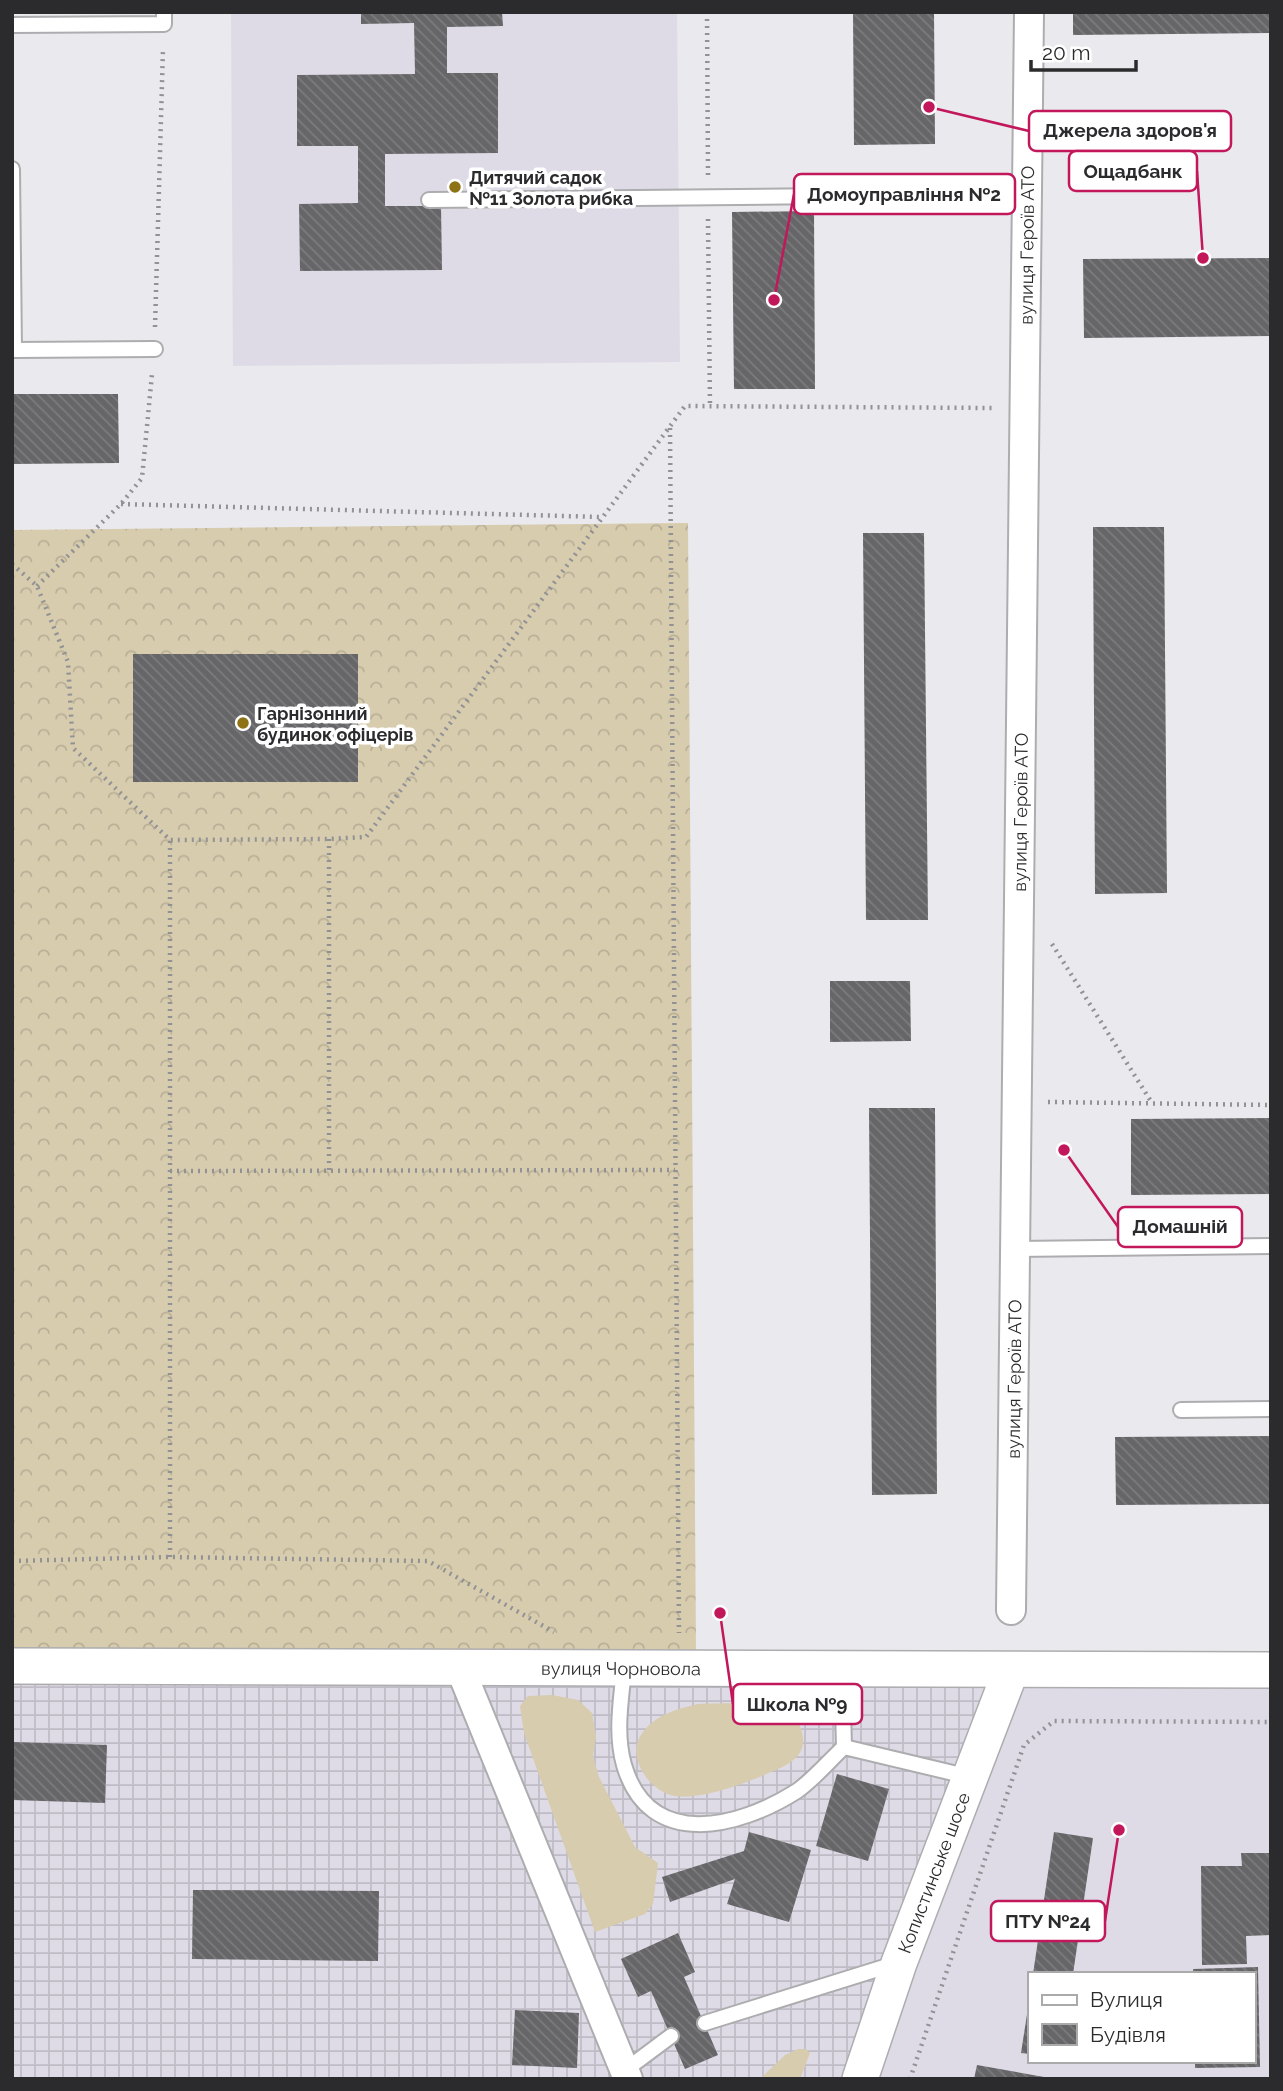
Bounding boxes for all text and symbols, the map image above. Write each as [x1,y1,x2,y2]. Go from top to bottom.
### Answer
scale bar [1031,28,1136,72]
text: 20 m [1042,40,1090,65]
callout: Джерела здоров'я [1029,111,1231,151]
text: Джерела здоров'я [1043,119,1217,141]
callout: Ощадбанк [1069,151,1197,191]
text: Ощадбанк [1083,160,1183,182]
street label: вулиця Героїв АТО [1015,165,1038,325]
place label: Дитячий садок №11 Золота рибка [469,167,633,209]
callout: Домоуправління №2 [794,174,1015,214]
marker: Дитячий садок №11 Золота рибка [447,179,463,195]
text: Домоуправління №2 [807,183,1001,205]
place label: Гарнізонний будинок офіцерів [257,703,413,745]
marker: Гарнізонний будинок офіцерів [235,715,251,731]
street label: вулиця Героїв АТО [1009,732,1031,892]
callout: Домашній [1118,1207,1242,1247]
text: Домашній [1132,1215,1228,1237]
street label: вулиця Героїв АТО [1002,1299,1025,1459]
street label: вулиця Чорновола [541,1657,701,1679]
callout: Школа №9 [733,1684,862,1724]
text: Школа №9 [747,1693,847,1715]
street label: Копистинське шосе [893,1789,974,1956]
callout: ПТУ №24 [991,1901,1105,1941]
text: ПТУ №24 [1005,1910,1091,1932]
legend [1028,1972,1255,2063]
text: Вулиця [1090,1987,1163,2012]
text: Будівля [1090,2022,1166,2047]

